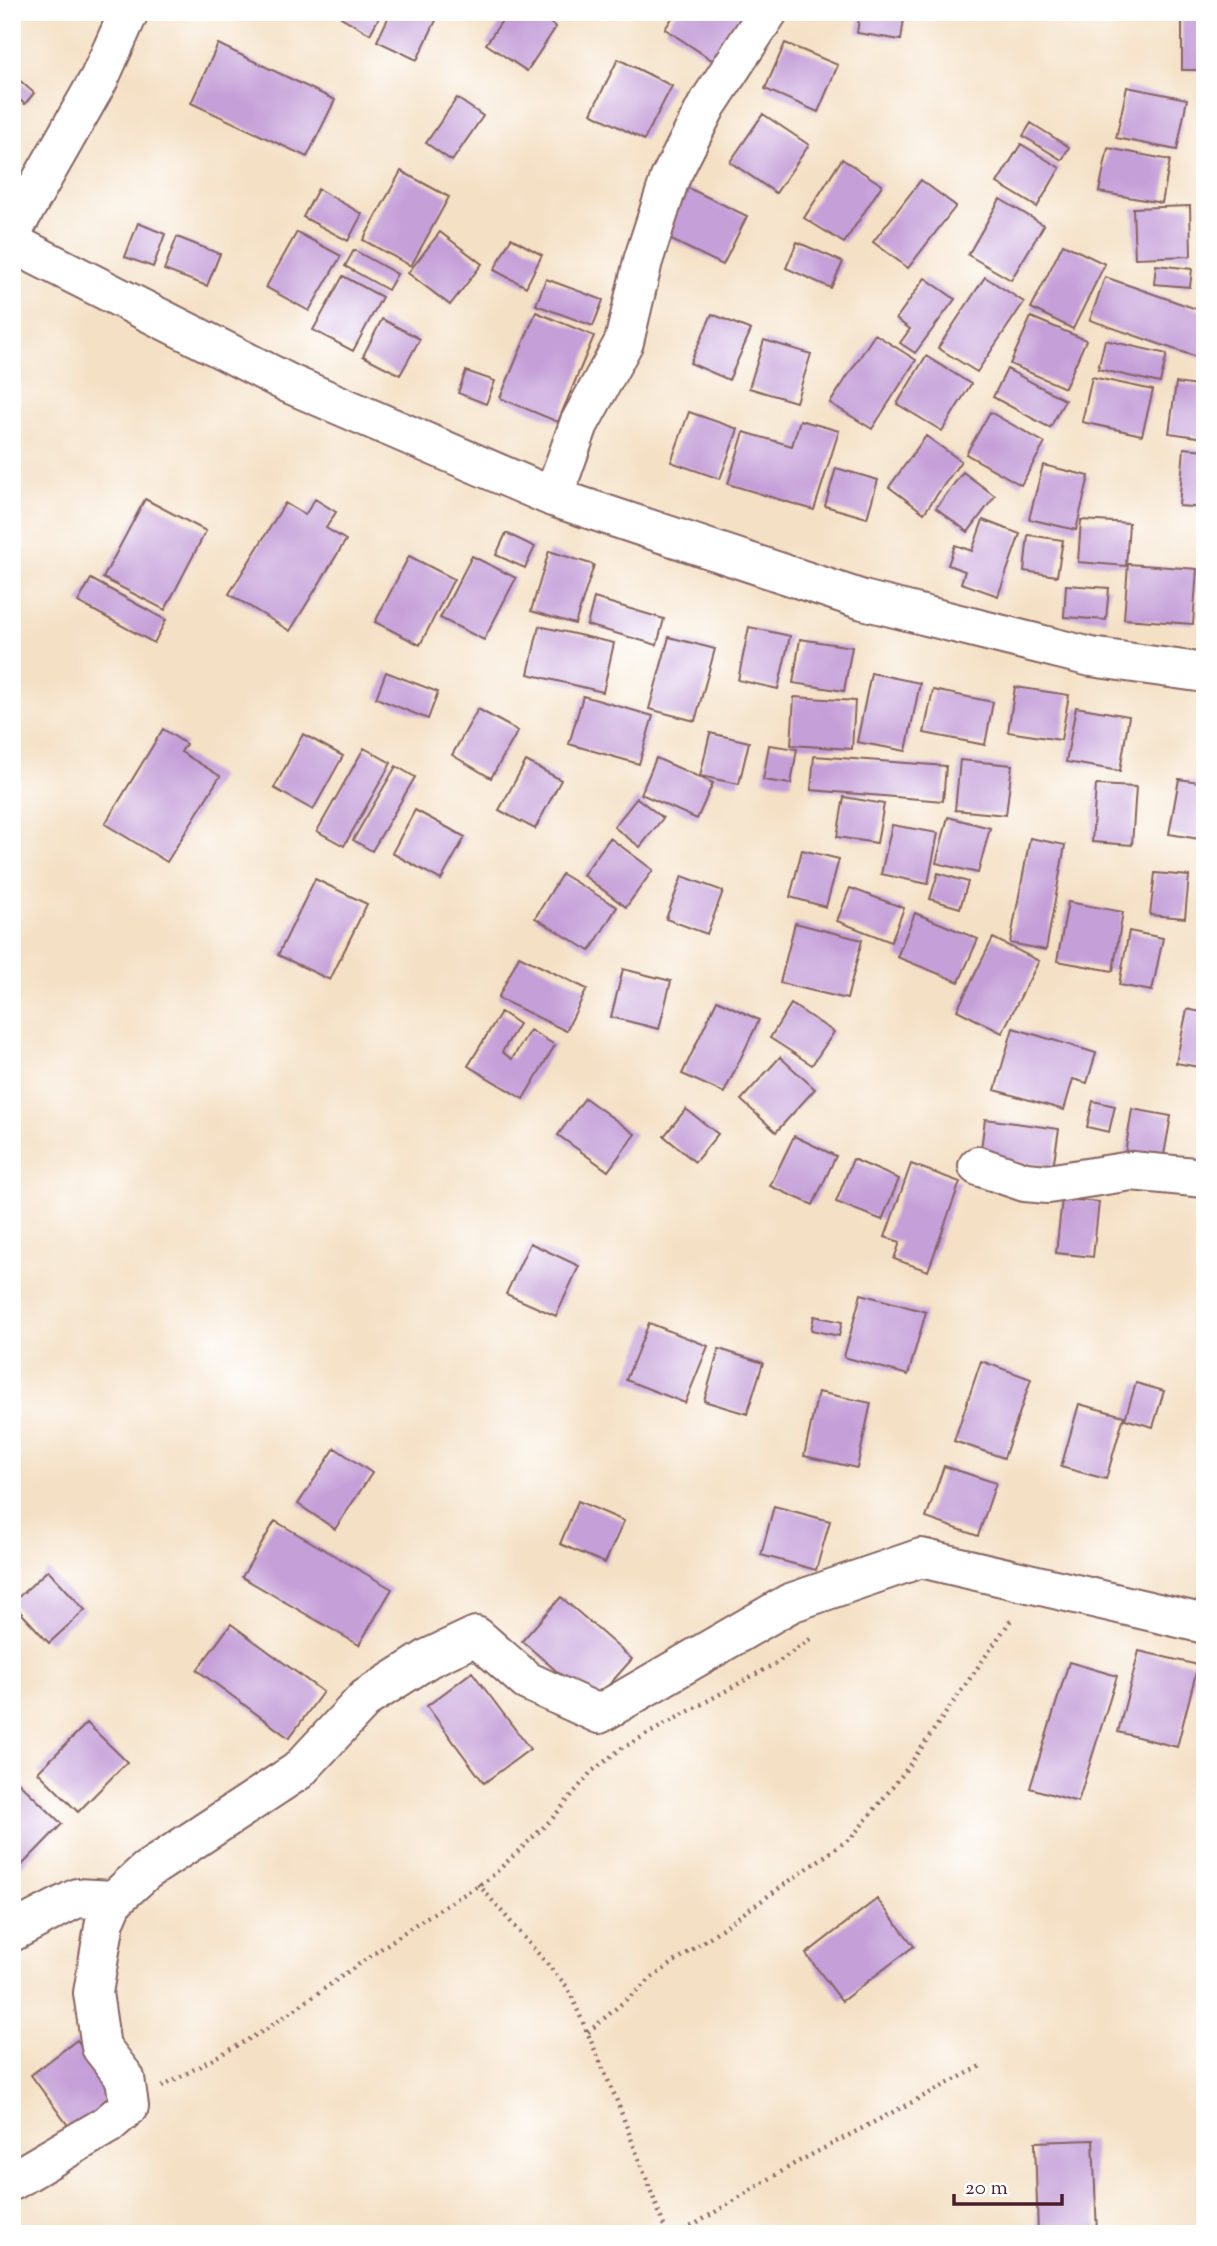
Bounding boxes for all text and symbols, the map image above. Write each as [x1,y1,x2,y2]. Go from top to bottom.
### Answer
scale bar [954,2162,1063,2206]
text: 20 m [965,2174,1008,2204]

